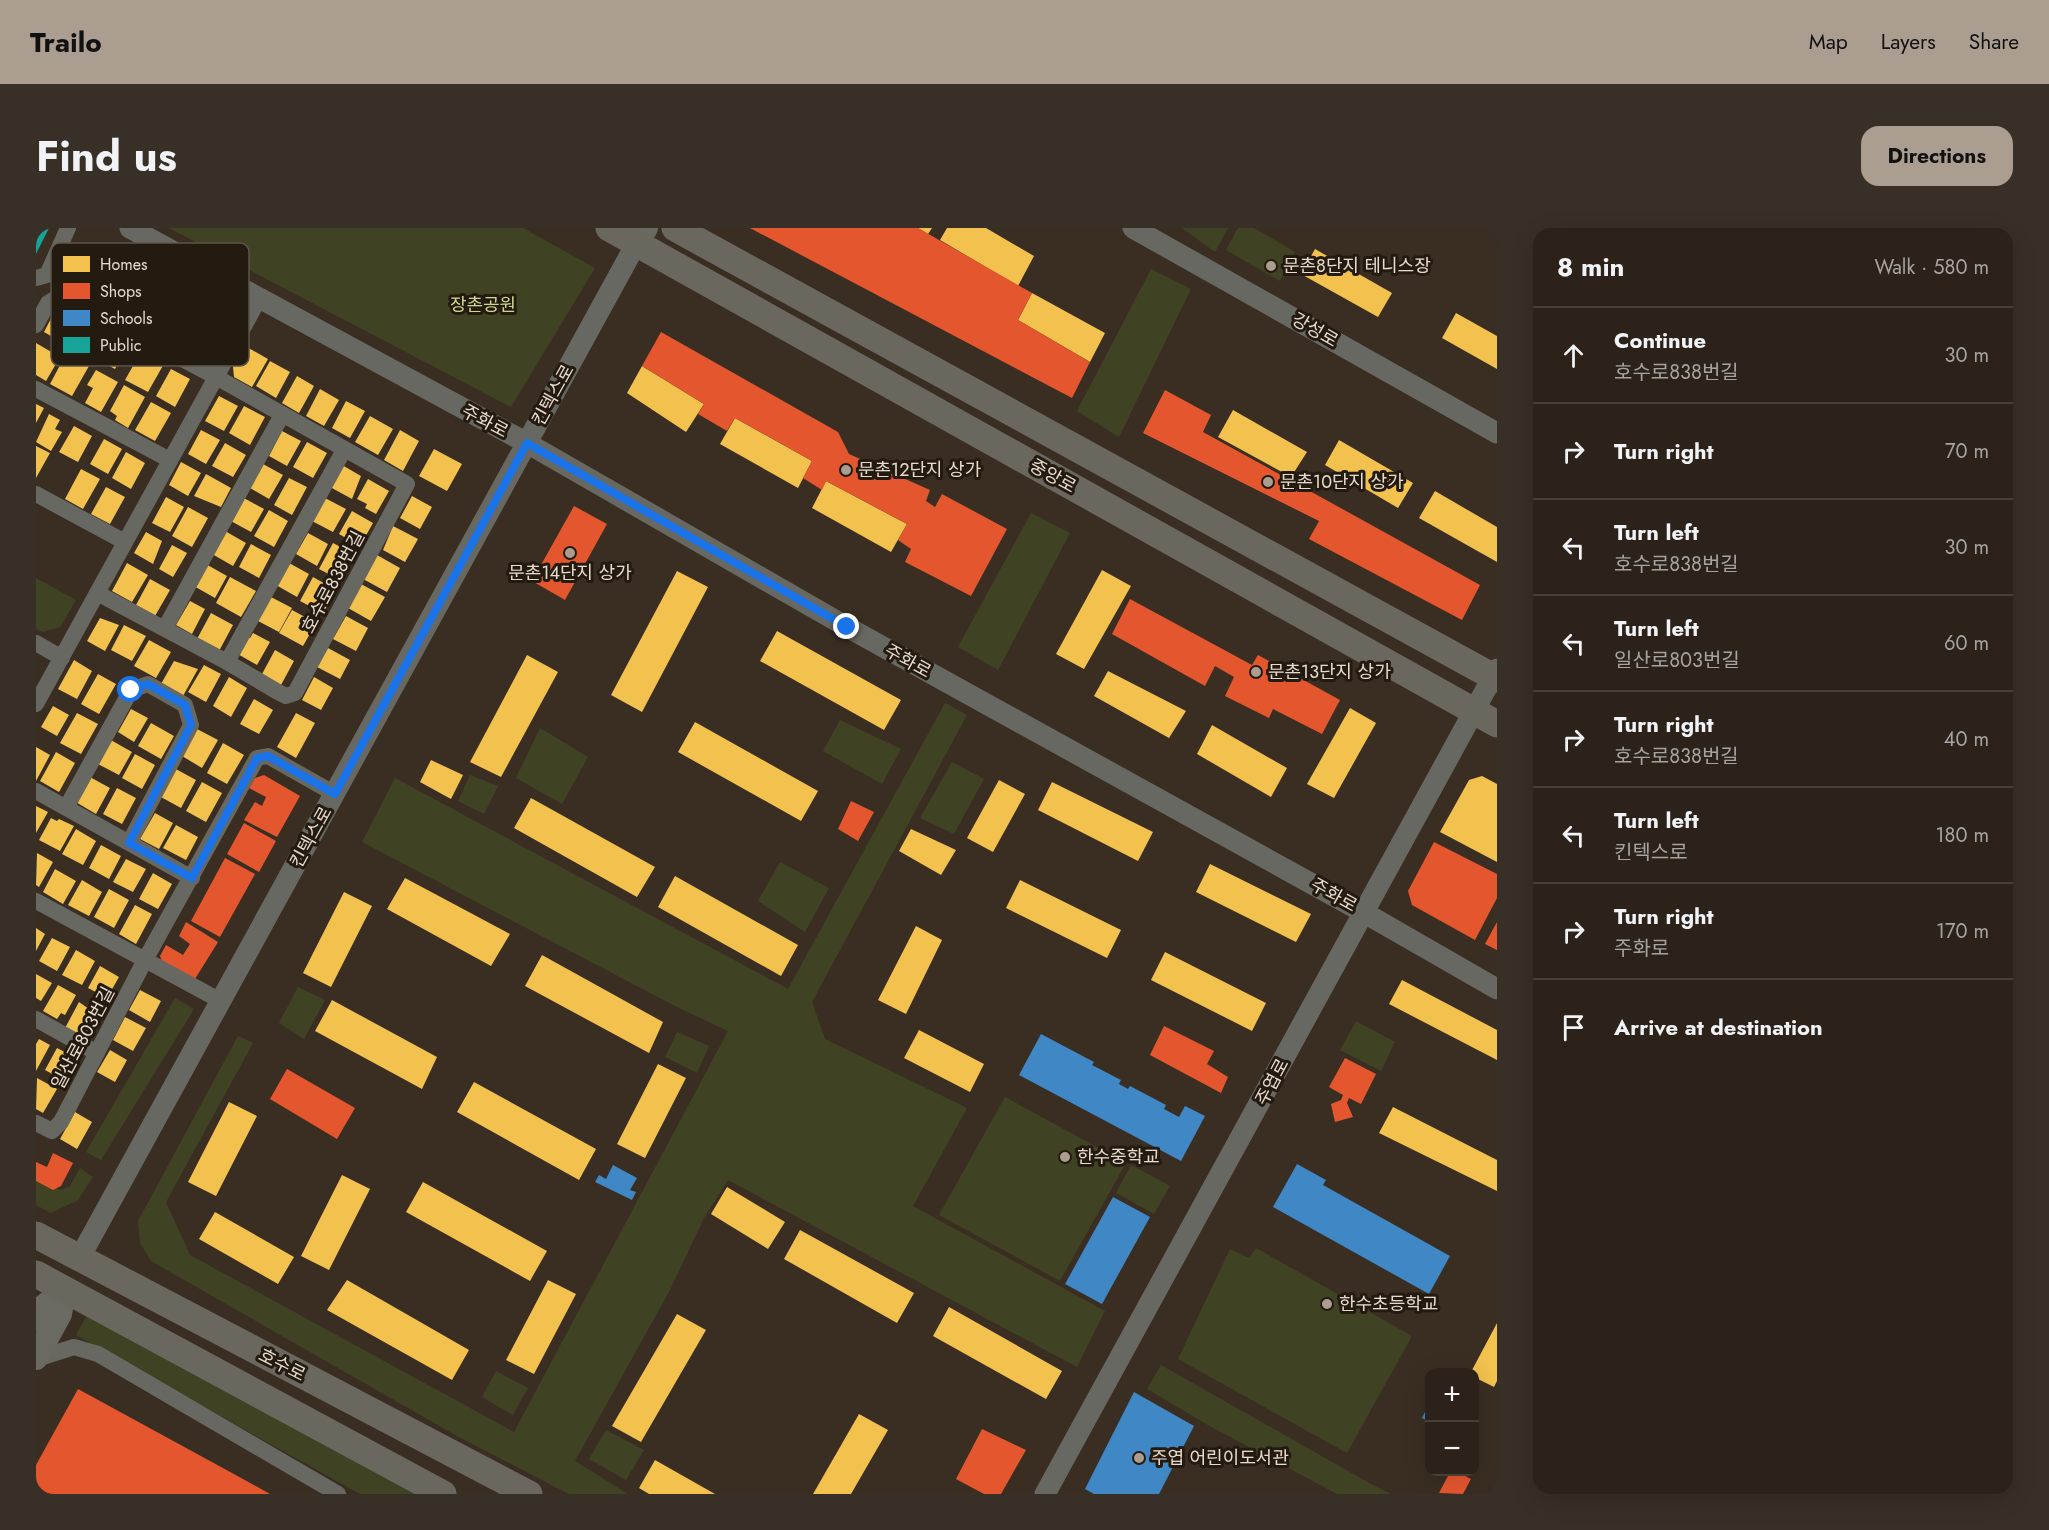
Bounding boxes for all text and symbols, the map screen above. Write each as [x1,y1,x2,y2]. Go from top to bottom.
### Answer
text: Trailo [30,22,102,63]
text: Map [1809,27,1848,57]
text: Layers [1881,27,1936,57]
text: Share [1969,27,2019,57]
text: Find us [36,126,177,187]
button: Directions [1861,126,2013,186]
legend [51,243,249,366]
text: 8 min [1557,248,1625,286]
text: Homes [100,253,147,276]
place label: 문촌8단지 테니스장 [1283,253,1431,279]
text: Walk · 580 m [1874,253,1989,282]
marker: 문촌8단지 테니스장 [1264,259,1278,273]
text: Shops [100,280,141,303]
park label: 장촌공원 [450,292,516,318]
street label: 강성로 [1287,306,1343,354]
text: Schools [100,307,152,330]
text: Continue [1614,324,1706,356]
text: Public [100,334,141,357]
icon: ahead [1557,339,1590,372]
text: 30 m [1944,341,1989,370]
text: 호수로838번길 [1614,358,1739,387]
street label: 킨텍스로 [526,360,580,430]
street label: 주화로 [457,398,513,444]
icon: right [1557,435,1590,468]
text: Turn right [1614,435,1714,467]
text: 70 m [1945,437,1989,466]
street label: 중앙로 [1025,453,1081,499]
place label: 문촌12단지 상가 [858,457,982,483]
marker: 문촌12단지 상가 [839,463,853,477]
place label: 문촌10단지 상가 [1280,469,1404,495]
marker: 문촌10단지 상가 [1261,475,1275,489]
text: Turn left [1614,516,1699,548]
street label: 호수로838번길 [295,526,371,638]
icon: left [1557,531,1590,564]
text: 30 m [1944,533,1989,562]
marker: 문촌14단지 상가 [563,546,577,560]
text: 호수로838번길 [1614,550,1739,579]
place label: 문촌14단지 상가 [508,560,632,586]
text: Turn left [1614,612,1699,644]
route end [833,613,859,639]
icon: left [1557,627,1590,660]
text: 60 m [1944,629,1989,658]
street label: 주화로 [880,638,936,684]
text: 일산로803번길 [1614,646,1740,675]
place label: 문촌13단지 상가 [1268,659,1391,685]
marker: 문촌13단지 상가 [1249,665,1263,679]
route start [117,676,143,702]
text: Turn right [1614,708,1714,740]
icon: right [1557,723,1590,756]
text: 40 m [1944,725,1989,754]
text: 호수로838번길 [1614,742,1739,771]
street label: 킨텍스로 [284,802,338,872]
text: Turn left [1614,804,1699,836]
icon: left [1557,819,1590,852]
text: 180 m [1935,821,1989,850]
text: 킨텍스로 [1614,838,1688,867]
street label: 주화로 [1306,872,1362,918]
text: Turn right [1614,900,1714,932]
icon: right [1557,915,1590,948]
text: 170 m [1936,917,1989,946]
text: 주화로 [1614,934,1669,963]
street label: 일산로803번길 [45,982,121,1094]
icon: arrive [1557,1011,1590,1044]
text: Arrive at destination [1614,1011,1823,1043]
street label: 주엽로 [1249,1054,1295,1110]
place label: 한수중학교 [1077,1144,1160,1170]
marker: 한수중학교 [1058,1150,1072,1164]
place label: 한수초등학교 [1339,1291,1438,1317]
marker: 한수초등학교 [1320,1297,1334,1311]
street label: 호수로 [254,1342,310,1388]
map controls [1425,1368,1479,1476]
button: + [1425,1368,1479,1422]
button: − [1425,1422,1479,1476]
place label: 주엽 어린이도서관 [1151,1445,1289,1471]
marker: 주엽 어린이도서관 [1132,1451,1146,1465]

